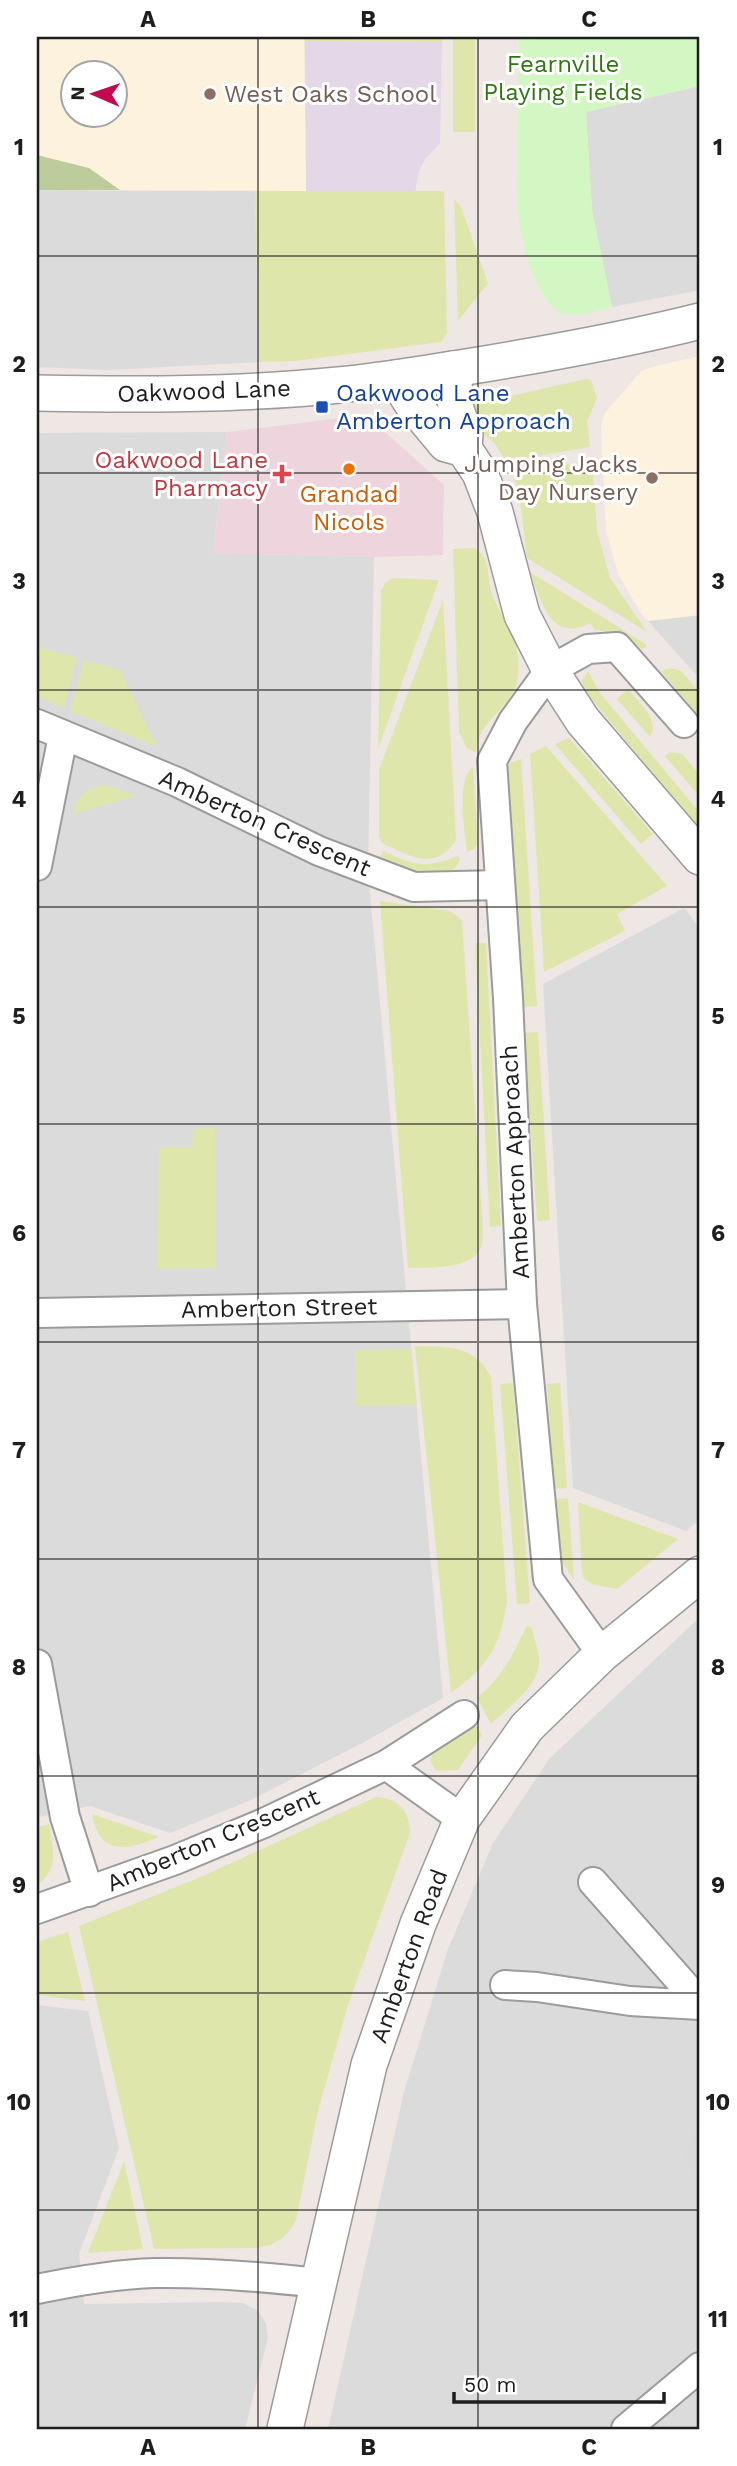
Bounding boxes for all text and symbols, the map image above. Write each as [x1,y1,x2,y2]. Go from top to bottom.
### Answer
text: A [140,6,156,33]
text: B [360,6,376,33]
text: C [581,6,597,33]
park label: Fearnville Playing Fields [483,50,643,106]
north arrow [60,60,130,130]
place label: West Oaks School [224,80,437,108]
text: N [66,86,89,101]
marker: West Oaks School [202,86,218,102]
text: 1 [14,134,24,161]
text: 1 [713,134,723,161]
text: 2 [12,351,26,378]
text: 2 [711,351,725,378]
street label: Oakwood Lane [117,374,291,408]
place label: Oakwood Lane Amberton Approach [336,379,571,435]
marker: Oakwood Lane Amberton Approach [314,399,330,415]
place label: Oakwood Lane Pharmacy [95,446,269,502]
place label: Jumping Jacks Day Nursery [464,450,639,506]
marker: Grandad Nicols [341,461,357,477]
marker: Oakwood Lane Pharmacy [274,466,290,482]
marker: Jumping Jacks Day Nursery [644,470,660,486]
place label: Grandad Nicols [300,480,398,536]
text: 3 [12,568,26,595]
text: 3 [711,568,725,595]
street label: Amberton Crescent [155,764,375,882]
text: 4 [12,786,27,813]
text: 4 [711,786,726,813]
text: 5 [12,1003,26,1030]
text: 5 [711,1003,725,1030]
street label: Amberton Approach [495,1044,535,1280]
text: 6 [12,1220,26,1247]
text: 6 [711,1220,725,1247]
street label: Amberton Street [181,1292,377,1324]
text: 7 [12,1437,26,1464]
text: 7 [711,1437,725,1464]
text: 8 [12,1654,26,1681]
text: 8 [711,1654,725,1681]
street label: Amberton Crescent [102,1782,324,1898]
street label: Amberton Road [365,1865,453,2047]
text: 9 [12,1872,26,1899]
text: 9 [711,1872,725,1899]
text: 10 [7,2089,31,2116]
text: 10 [706,2089,730,2116]
text: 11 [9,2306,29,2333]
text: 11 [708,2306,728,2333]
scale bar [454,2361,664,2405]
text: 50 m [464,2372,516,2397]
text: A [140,2434,156,2461]
text: B [360,2434,376,2461]
text: C [581,2434,597,2461]

